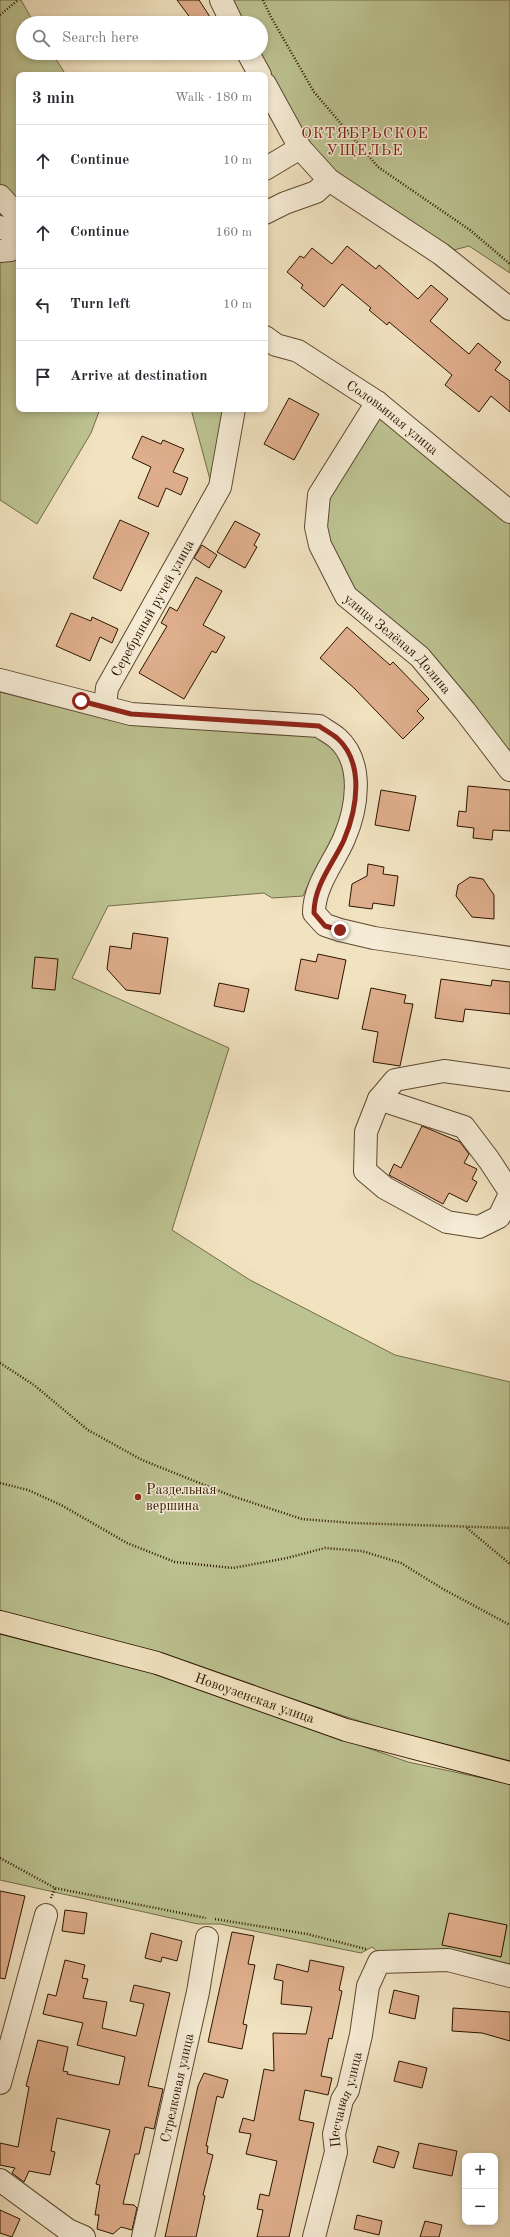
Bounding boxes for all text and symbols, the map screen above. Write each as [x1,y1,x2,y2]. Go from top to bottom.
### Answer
search box [16,16,268,60]
icon: search [30,27,52,49]
text: Search here [62,31,139,46]
text: 3 min [32,90,75,107]
text: Walk · 180 m [175,91,252,104]
district label: ОКТЯБРЬСКОЕ УЩЕЛЬЕ [301,127,429,159]
icon: ahead [32,150,54,172]
text: Continue [70,153,129,168]
text: 10 m [223,154,252,167]
icon: ahead [32,222,54,244]
text: Continue [70,225,129,240]
text: 160 m [215,226,252,239]
icon: left [32,294,54,316]
text: Turn left [70,297,130,312]
text: 10 m [223,298,252,311]
icon: arrive [32,366,54,388]
text: Arrive at destination [70,369,208,384]
street label: Соловьиная улица [344,378,441,458]
street label: Серебряный ручей улица [109,538,197,679]
street label: улица Зелёная Долина [341,591,454,697]
route start [72,692,90,710]
route end [331,921,349,939]
place label: Раздельная вершина [146,1483,217,1513]
marker: Раздельная вершина [133,1492,143,1502]
street label: Новоузенская улица [193,1671,316,1726]
street label: Стрелковая улица [158,2032,197,2144]
street label: Песчаная улица [328,2050,365,2148]
map controls [462,2153,498,2225]
button: + [462,2153,498,2189]
button: − [462,2189,498,2225]

